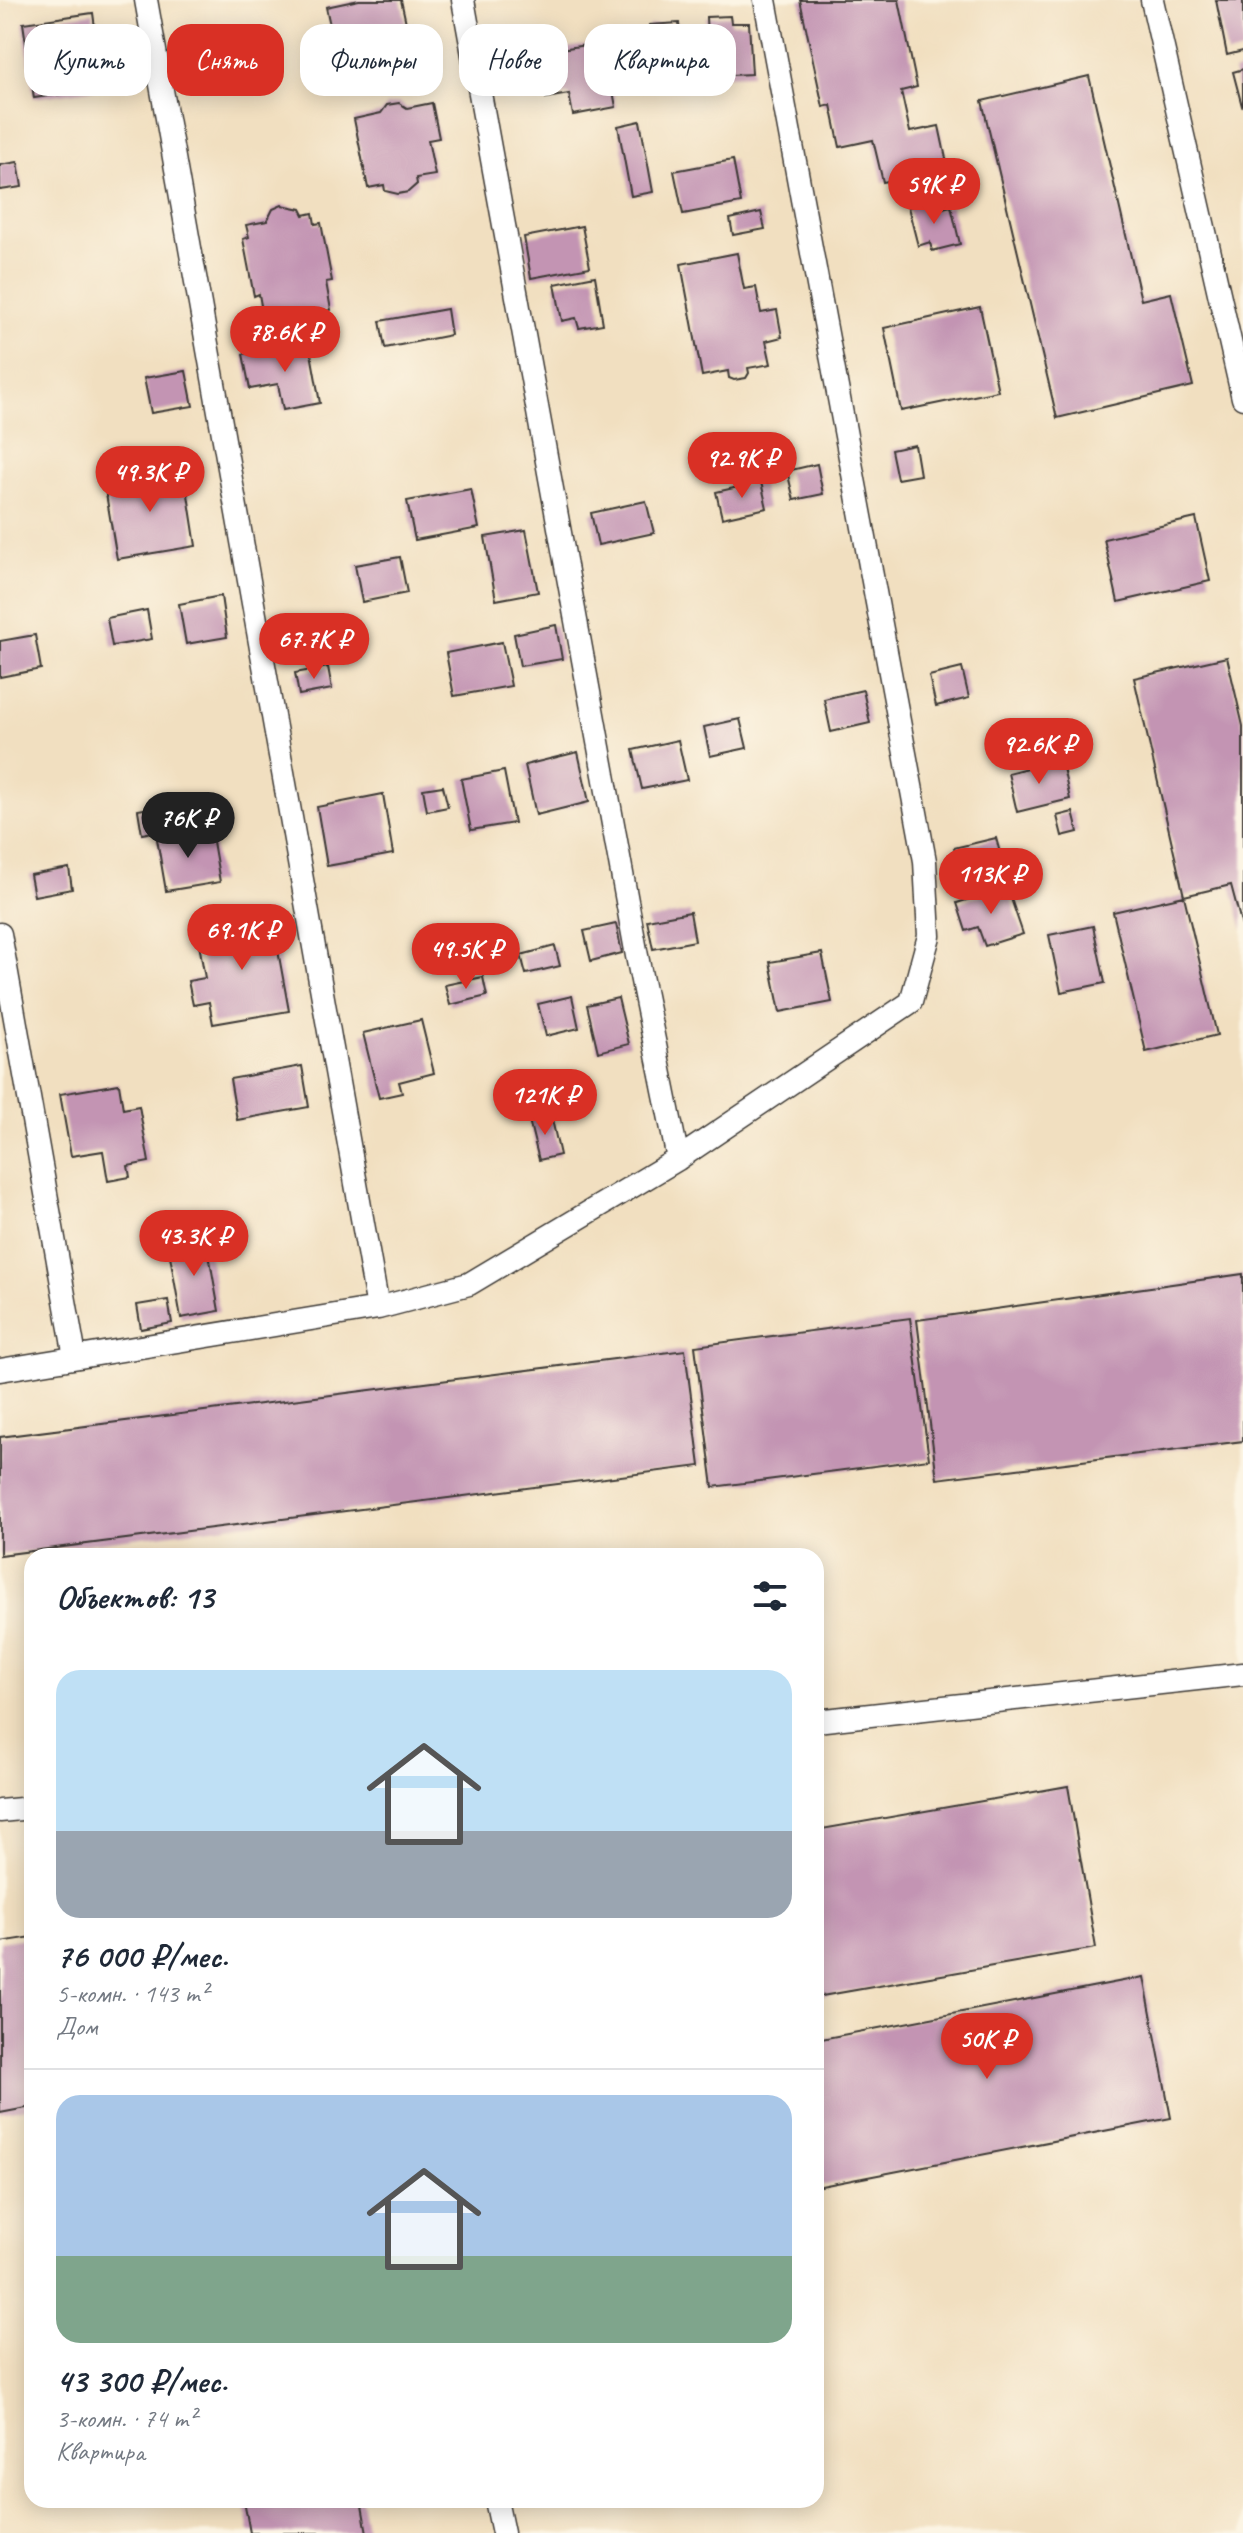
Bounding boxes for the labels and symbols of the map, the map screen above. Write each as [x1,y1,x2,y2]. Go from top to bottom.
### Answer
pin: 59K ₽ [878,158,990,226]
pin: 78.6K ₽ [211,306,359,374]
pin: 92.9K ₽ [668,432,816,500]
pin: 49.3K ₽ [76,446,224,514]
pin: 67.7K ₽ [240,613,388,681]
pin: 92.6K ₽ [965,718,1113,786]
pin: 76K ₽ [132,792,244,860]
pin: 113K ₽ [926,848,1056,916]
pin: 69.1K ₽ [168,904,316,972]
pin: 49.5K ₽ [392,923,540,991]
pin: 121K ₽ [480,1069,610,1137]
pin: 43.3K ₽ [120,1210,268,1278]
pin: 50K ₽ [931,2013,1043,2081]

